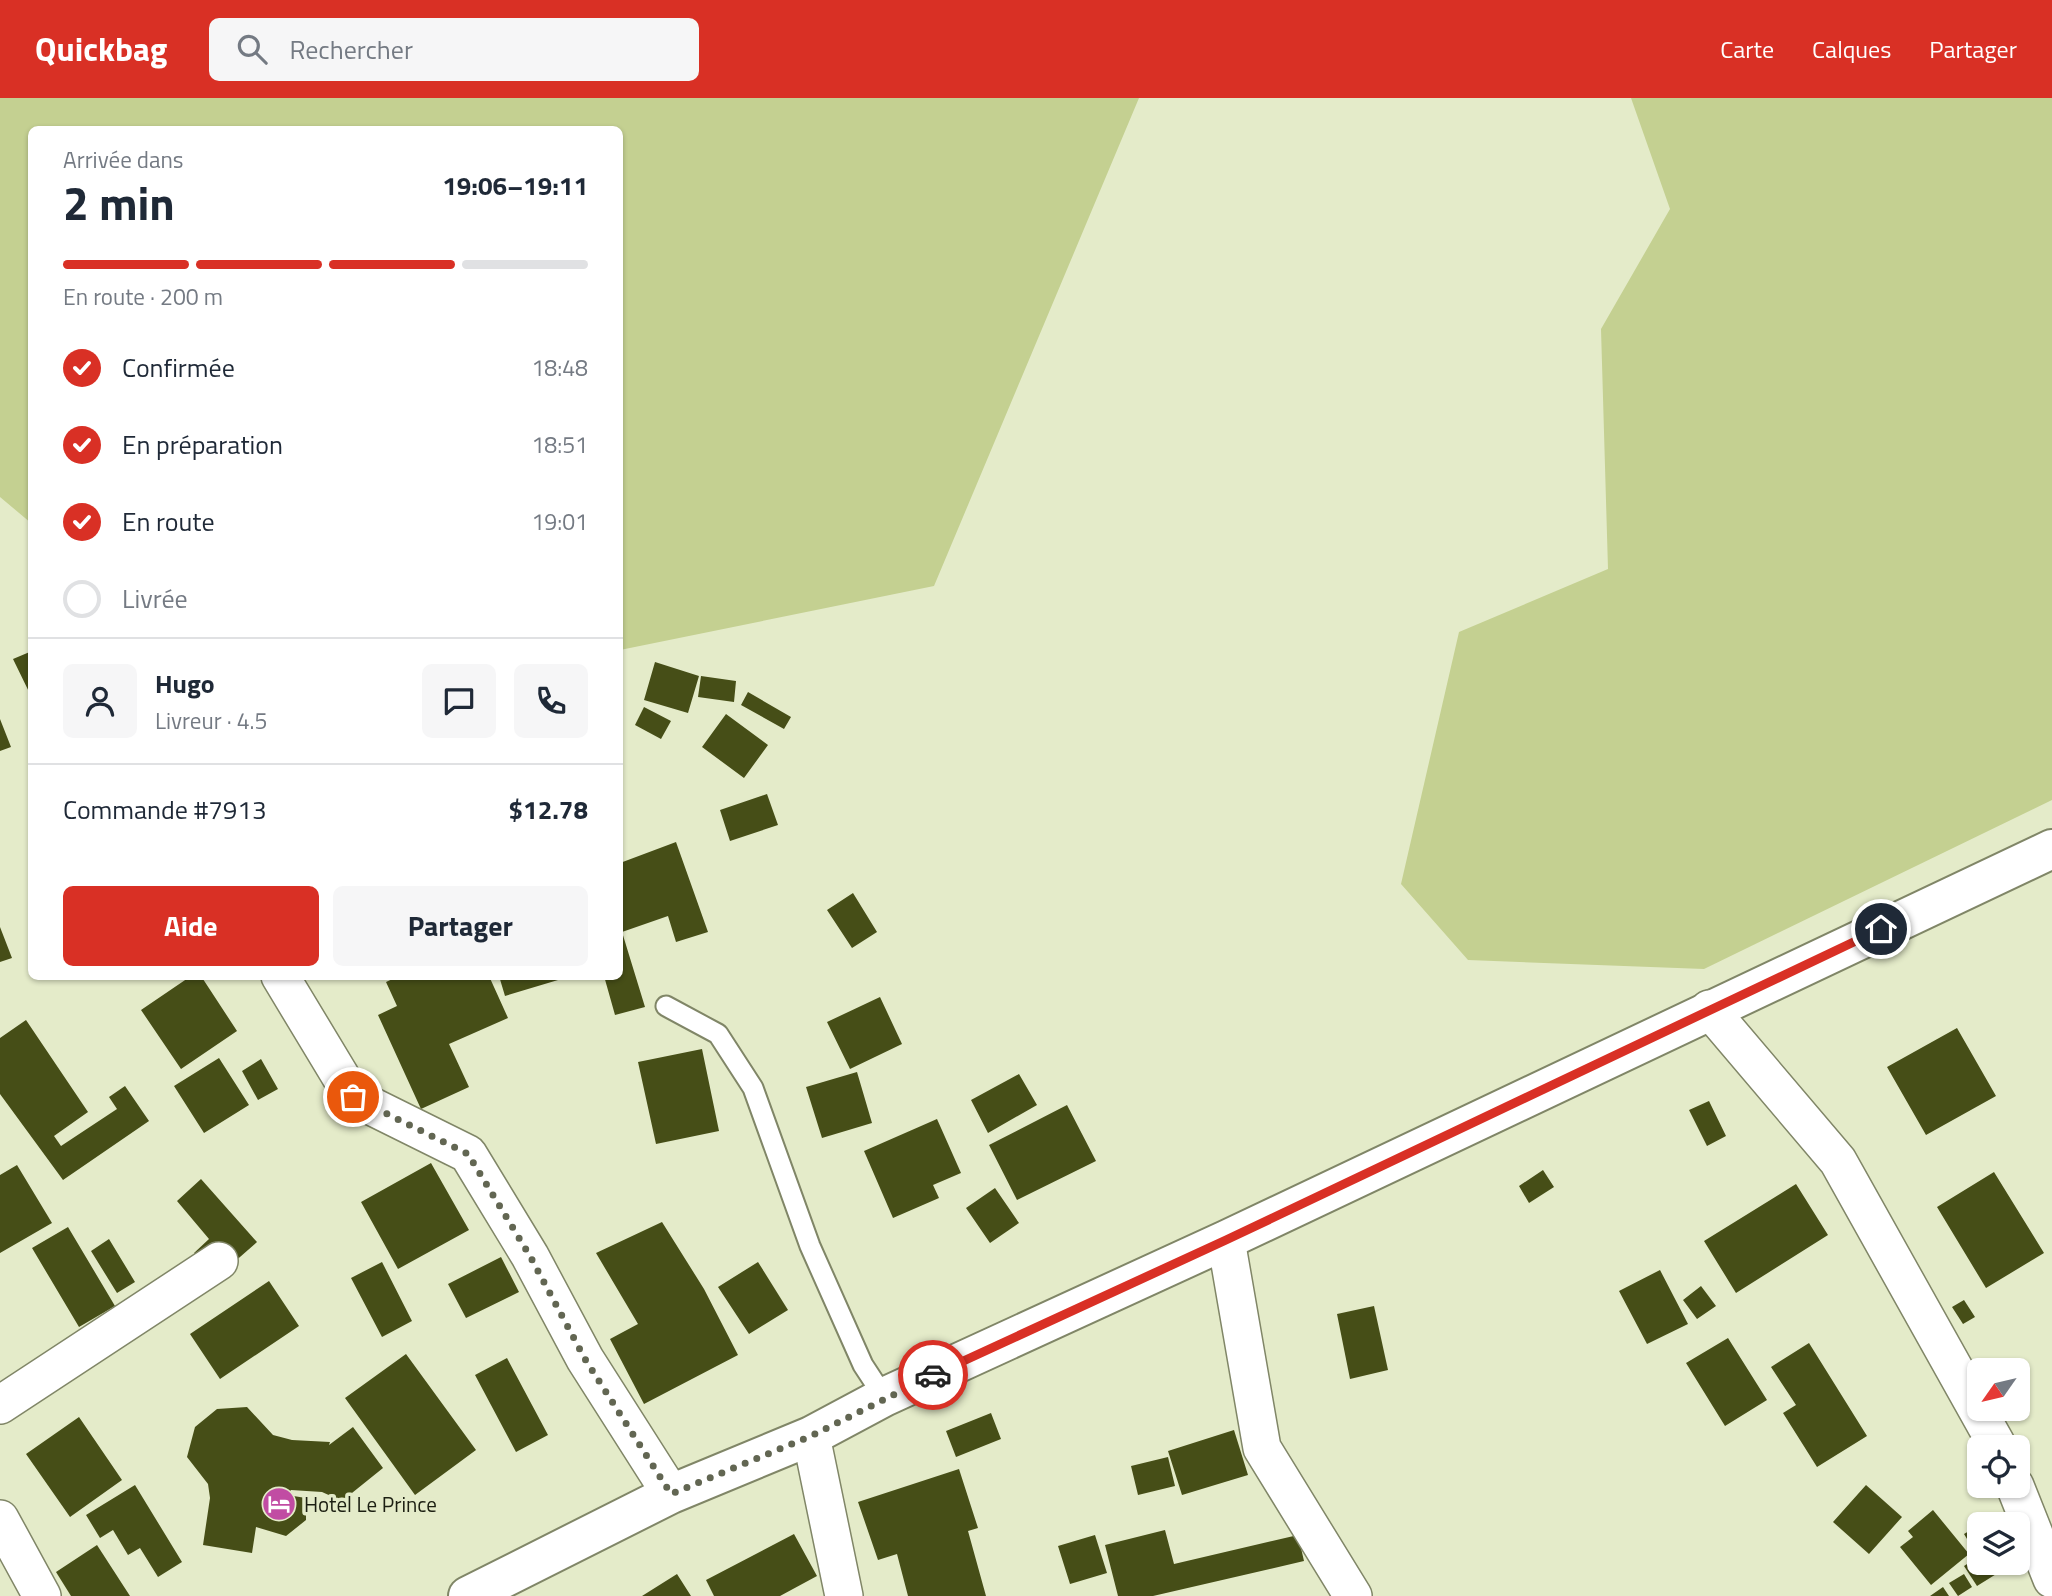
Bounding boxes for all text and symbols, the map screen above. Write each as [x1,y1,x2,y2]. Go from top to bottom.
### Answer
search box [209,18,699,81]
text: Quickbag [35,24,167,74]
icon: search [233,30,271,68]
text: Rechercher [289,30,413,69]
text: Carte [1720,31,1774,67]
text: Calques [1812,31,1891,67]
text: Partager [1929,31,2017,67]
text: Arrivée dans [63,142,184,177]
text: 19:06–19:11 [442,166,588,205]
text: 2 min [63,168,175,238]
text: En route · 200 m [63,279,223,314]
text: Confirmée [122,348,235,387]
icon: check [63,349,101,387]
text: 18:48 [531,350,588,385]
text: En préparation [122,425,283,464]
icon: check [63,426,101,464]
text: 18:51 [531,427,588,462]
text: En route [122,502,215,541]
icon: check [63,503,101,541]
text: 19:01 [531,504,588,539]
text: Livrée [122,579,188,618]
button: person [63,664,137,738]
text: Hugo [155,664,215,703]
button: chat [422,664,496,738]
button: phone [514,664,588,738]
text: Livreur · 4.5 [155,703,267,738]
text: Commande #7913 [63,790,266,829]
text: $12.78 [509,790,588,829]
button: Aide [63,886,319,966]
button: Partager [333,886,588,966]
pin [1851,899,1911,959]
icon: home [1862,910,1900,948]
pin [323,1067,383,1127]
icon: bag [334,1078,372,1116]
courier [898,1340,968,1410]
icon: car [914,1356,952,1394]
north arrow [1967,1358,2030,1421]
map controls [1967,1358,2030,1575]
button: locate [1967,1435,2030,1498]
hotel icon: Hotel Le Prince [260,1485,298,1523]
place label: Hotel Le Prince [304,1488,437,1520]
button: layers [1967,1512,2030,1575]

